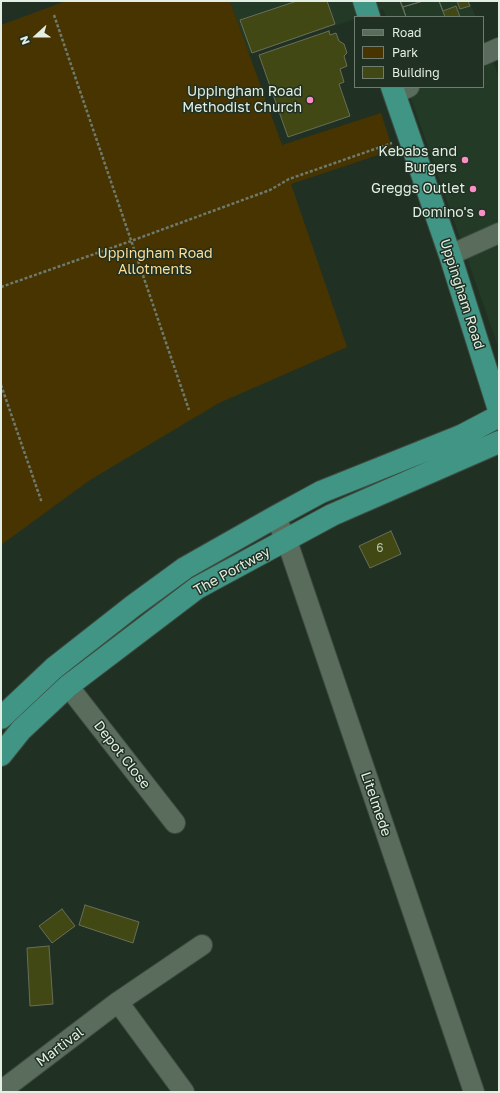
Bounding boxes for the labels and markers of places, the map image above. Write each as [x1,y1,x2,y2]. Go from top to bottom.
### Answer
place label: Uppingham Road Methodist Church [182,84,302,116]
marker: Uppingham Road Methodist Church [305,95,315,105]
place label: Kebabs and Burgers [378,144,457,176]
marker: Kebabs and Burgers [460,155,470,165]
place label: Greggs Outlet [371,181,465,197]
marker: Greggs Outlet [468,184,478,194]
place label: Domino's [412,205,474,221]
marker: Domino's [477,208,487,218]

